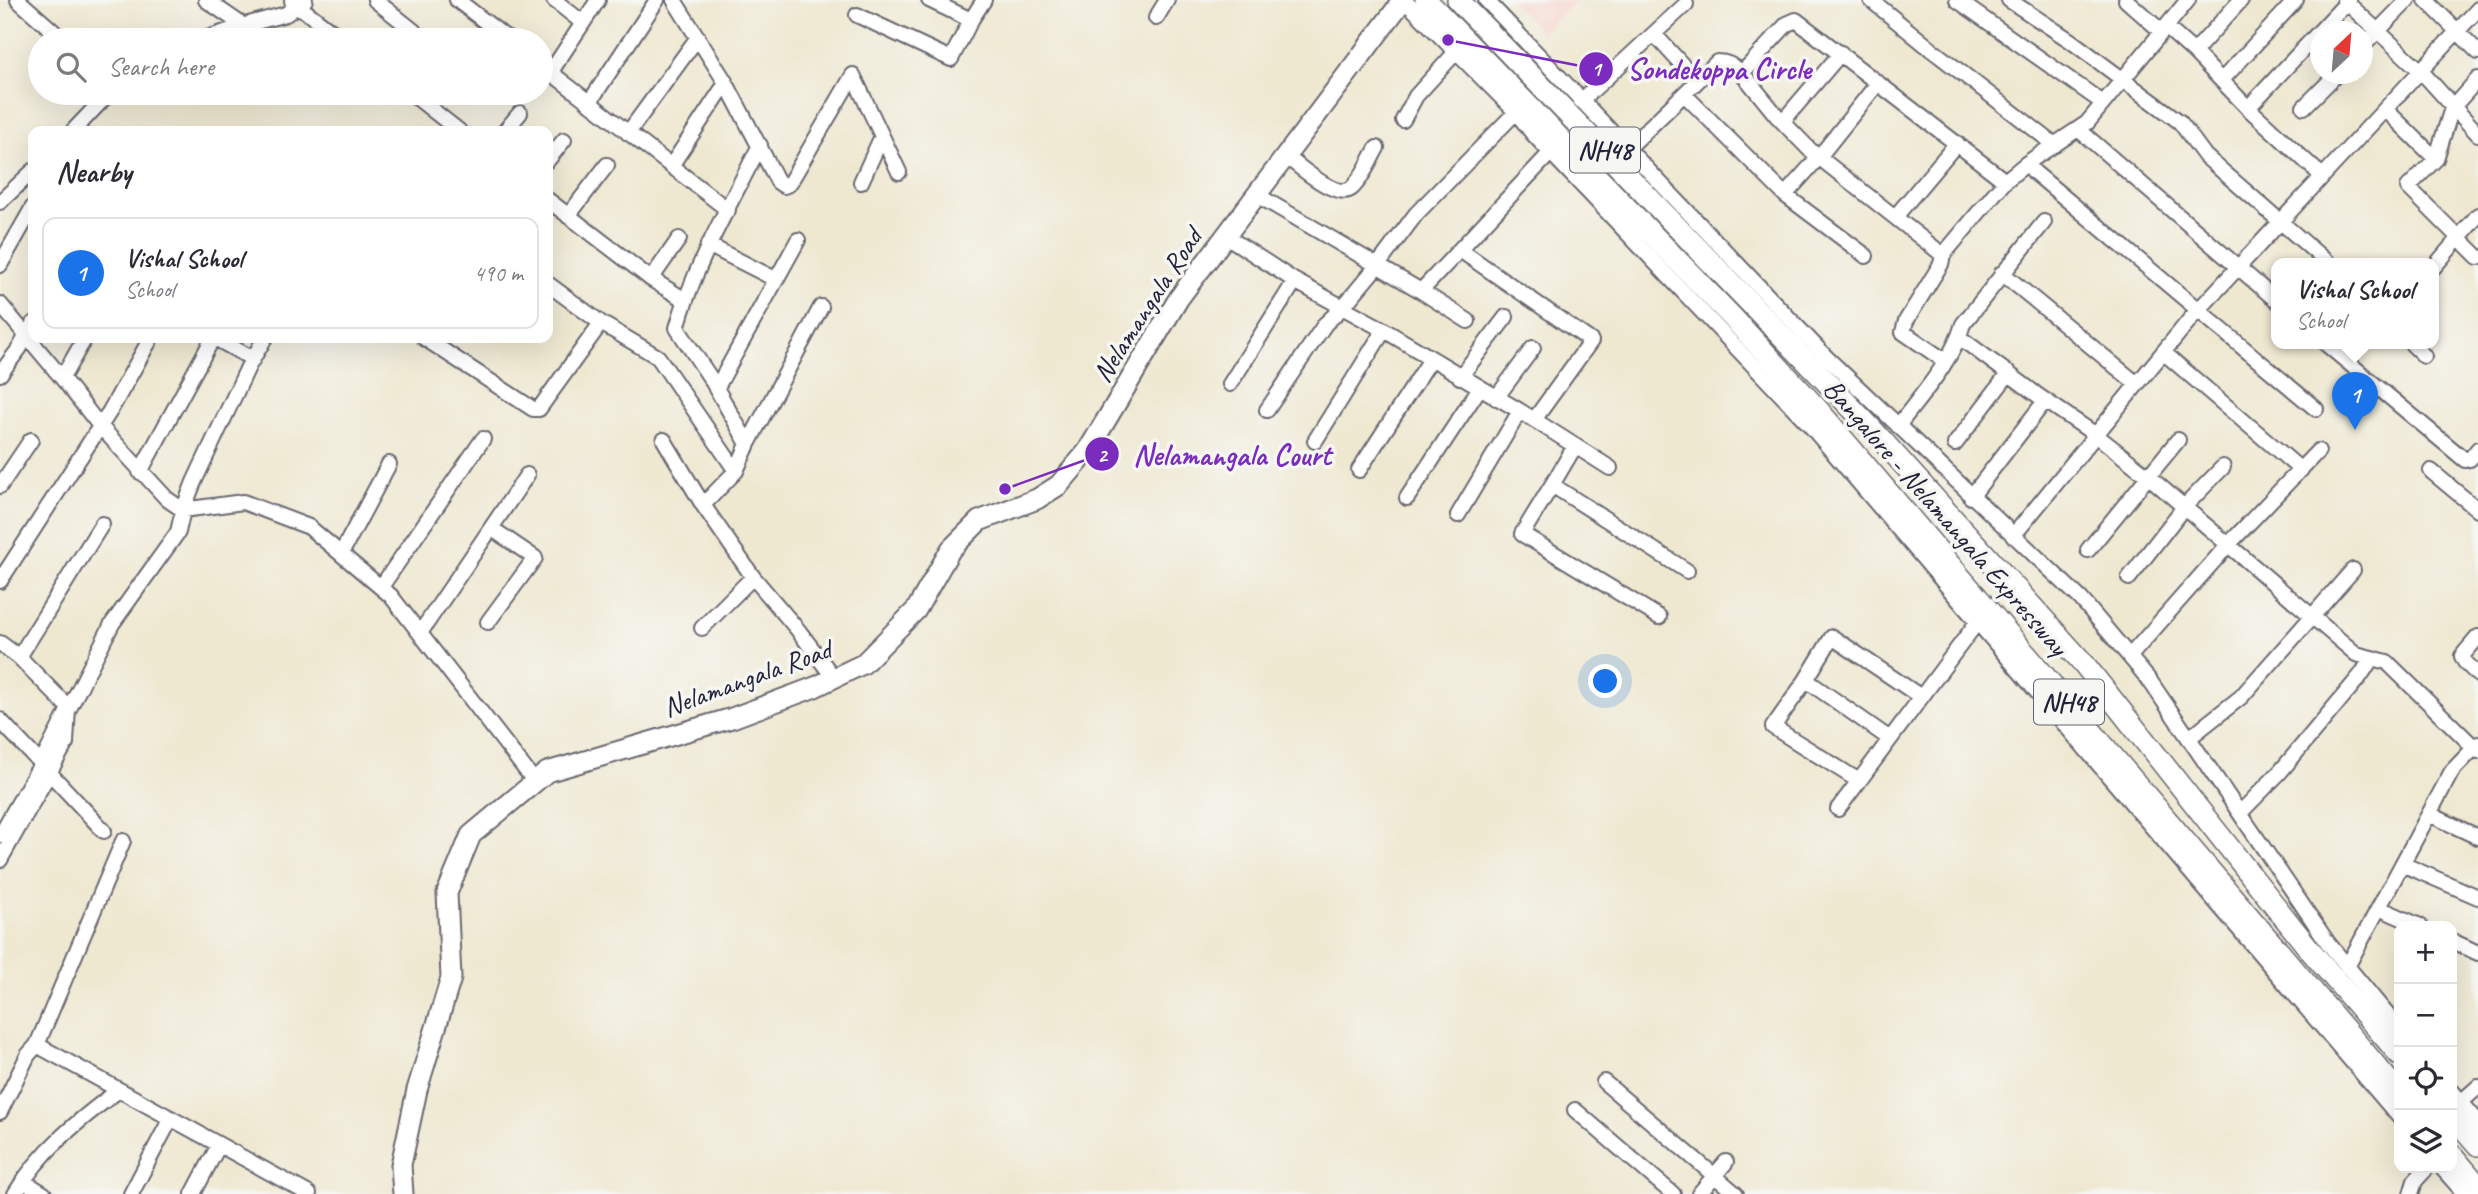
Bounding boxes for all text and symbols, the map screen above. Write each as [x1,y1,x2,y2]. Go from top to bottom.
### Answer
north arrow [2310,21,2373,84]
search box [28,28,553,105]
callout: Sondekoppa Circle [1578,43,1825,94]
icon: search [52,48,90,86]
text: Search here [108,50,214,83]
text: Sondekoppa Circle [1627,50,1813,88]
text: 1 [1591,56,1603,82]
road number: NH48 [1570,127,1640,172]
text: Nearby [56,153,132,191]
street label: Nelamangala Road [1084,218,1212,389]
text: Vishal School [125,242,243,275]
popup [2271,258,2439,349]
text: 1 [76,259,86,288]
text: 490 m [474,259,523,288]
text: Vishal School [2296,273,2414,306]
text: School [125,275,174,304]
text: School [2296,306,2346,335]
street label: Bangalore - Nelamangala Expressway [1816,372,2077,664]
pin: 1 [2332,372,2378,430]
callout: Nelamangala Court [1084,429,1345,480]
text: Nelamangala Court [1133,436,1334,474]
text: 2 [1097,442,1109,468]
street label: Nelamangala Road [658,630,840,725]
your location [1588,664,1622,698]
road number: NH48 [2034,680,2104,724]
map controls [2394,921,2457,1173]
button: + [2394,921,2457,984]
button: − [2394,984,2457,1047]
button: locate [2394,1047,2457,1110]
button: layers [2394,1110,2457,1173]

